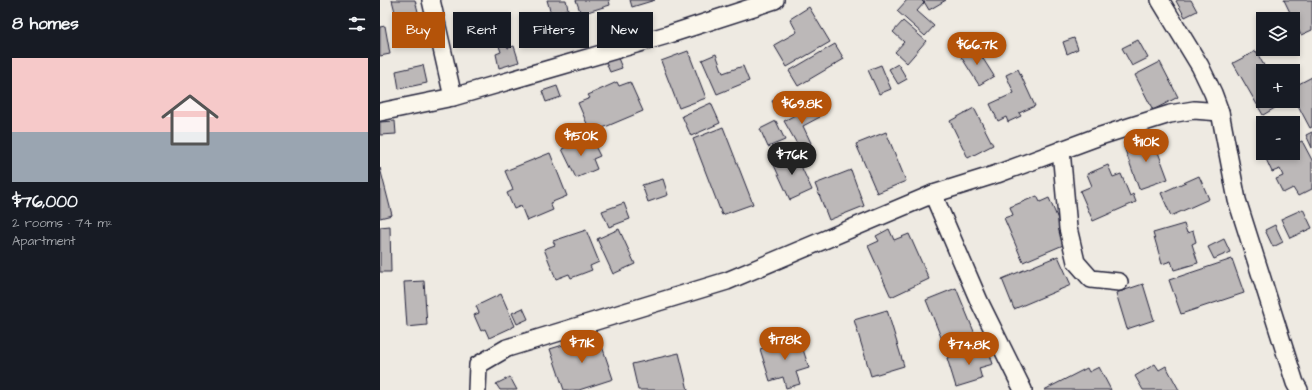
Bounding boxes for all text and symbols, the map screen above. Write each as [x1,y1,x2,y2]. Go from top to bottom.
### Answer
text: 8 homes [12,12,79,36]
chip: Buy [392,12,445,48]
chip: Rent [453,12,511,48]
chip: Filters [519,12,589,48]
chip: New [597,12,653,48]
map controls [1256,12,1300,160]
button: layers [1256,12,1300,56]
icon: filters [346,13,368,35]
pin: $66.7K [944,32,1010,66]
text: $66.7K [956,36,998,54]
button: + [1256,64,1300,108]
icon: home [154,84,226,156]
pin: $69.8K [769,91,835,125]
text: $69.8K [782,95,822,113]
button: − [1256,116,1300,160]
pin: $150K [553,123,609,157]
text: $150K [564,127,598,145]
pin: $110K [1118,129,1174,163]
text: $110K [1133,133,1159,151]
pin: $76K [768,142,816,176]
text: $76K [776,146,808,164]
text: $76,000 [12,190,78,214]
text: 2 rooms · 74 m² [12,214,112,232]
text: Apartment [12,232,76,250]
pin: $178K [757,327,813,361]
pin: $71K [558,330,606,364]
text: $178K [768,331,802,349]
pin: $74.8K [936,332,1002,366]
text: $71K [570,334,594,352]
text: $74.8K [948,336,990,354]

